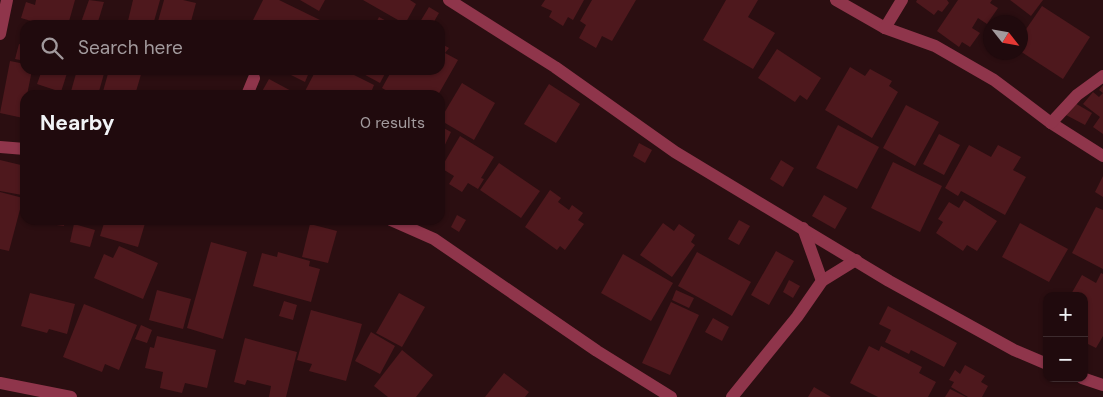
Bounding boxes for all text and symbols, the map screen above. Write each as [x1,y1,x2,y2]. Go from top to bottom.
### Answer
north arrow [983,15,1028,60]
search box [20,20,445,75]
icon: search [38,34,66,62]
text: Search here [78,35,183,60]
text: Nearby [40,109,114,137]
text: 0 results [360,112,425,133]
map controls [1043,292,1088,382]
button: + [1043,292,1088,337]
button: − [1043,337,1088,382]

